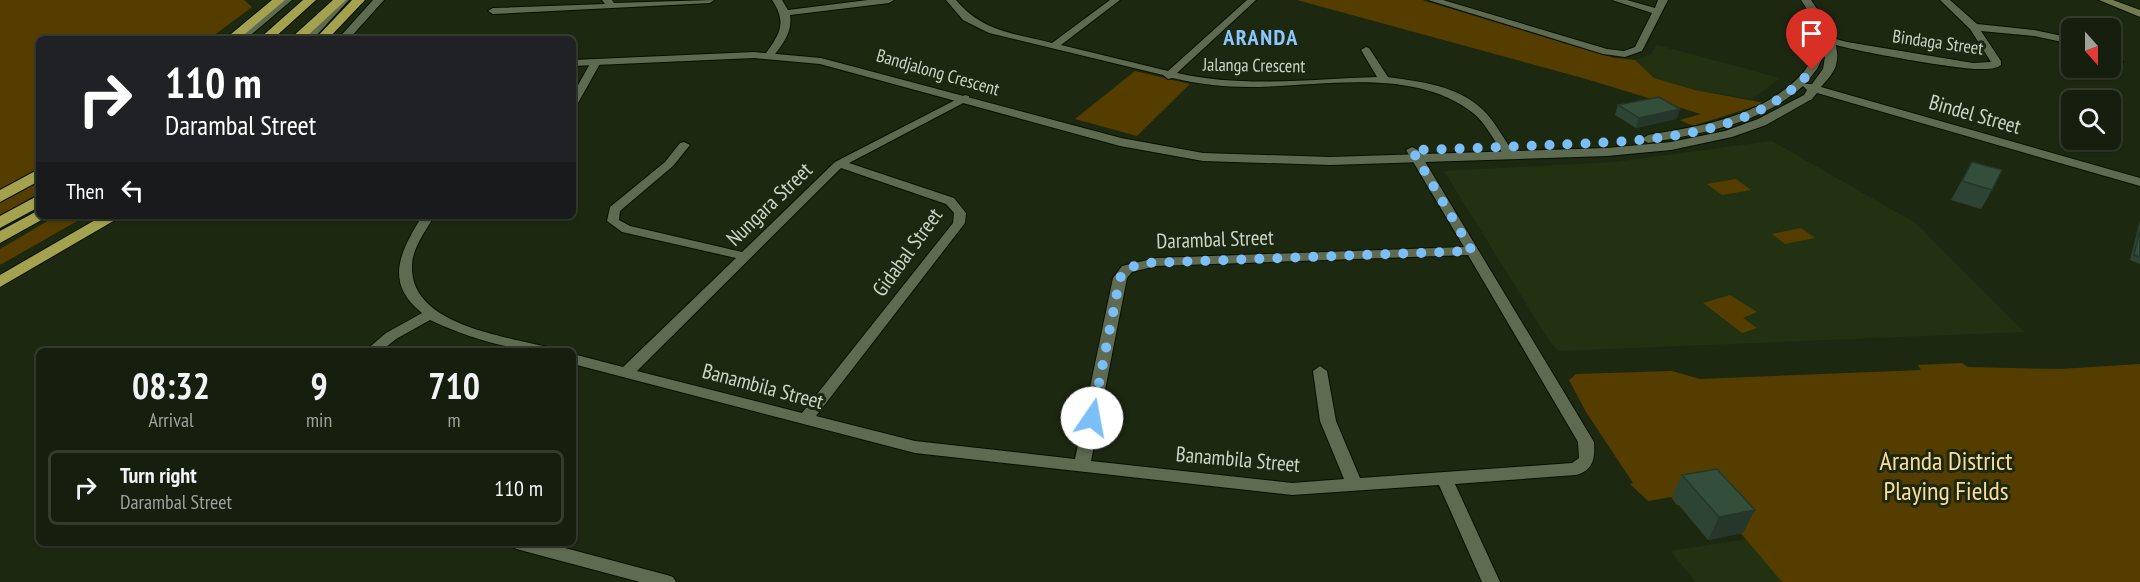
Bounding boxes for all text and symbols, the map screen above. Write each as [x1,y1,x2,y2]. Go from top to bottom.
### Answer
pin [1786,8,1837,70]
icon: arrive [1795,17,1828,50]
north arrow [2061,18,2121,78]
map controls [2061,18,2121,150]
district label: ARANDA [1222,23,1299,51]
street label: Bindaga Street [1891,24,1985,60]
street label: Bandjalong Crescent [874,43,1002,101]
street label: Jalanga Crescent [1202,53,1305,77]
text: 110 m [165,55,262,110]
icon: right [66,60,144,138]
street label: Bindel Street [1926,88,2024,140]
button: search [2061,90,2121,150]
text: Darambal Street [165,108,316,142]
street label: Nungara Street [720,156,818,252]
icon: left [116,174,149,207]
text: Then [66,177,104,205]
street label: Gidabal Street [866,202,948,301]
street label: Darambal Street [1156,223,1274,255]
street label: Banambila Street [699,357,827,415]
text: 08:32 [132,362,210,409]
text: 9 [310,362,328,409]
text: 710 [428,362,480,409]
position arrow [1060,386,1124,450]
text: Arrival [148,407,194,433]
text: min [306,407,332,433]
text: m [448,407,461,433]
street label: Banambila Street [1175,440,1301,478]
park label: Aranda District Playing Fields [1880,444,2012,507]
text: Turn right [120,461,197,489]
icon: right [69,471,102,504]
text: 110 m [494,474,543,502]
text: Darambal Street [120,489,232,515]

